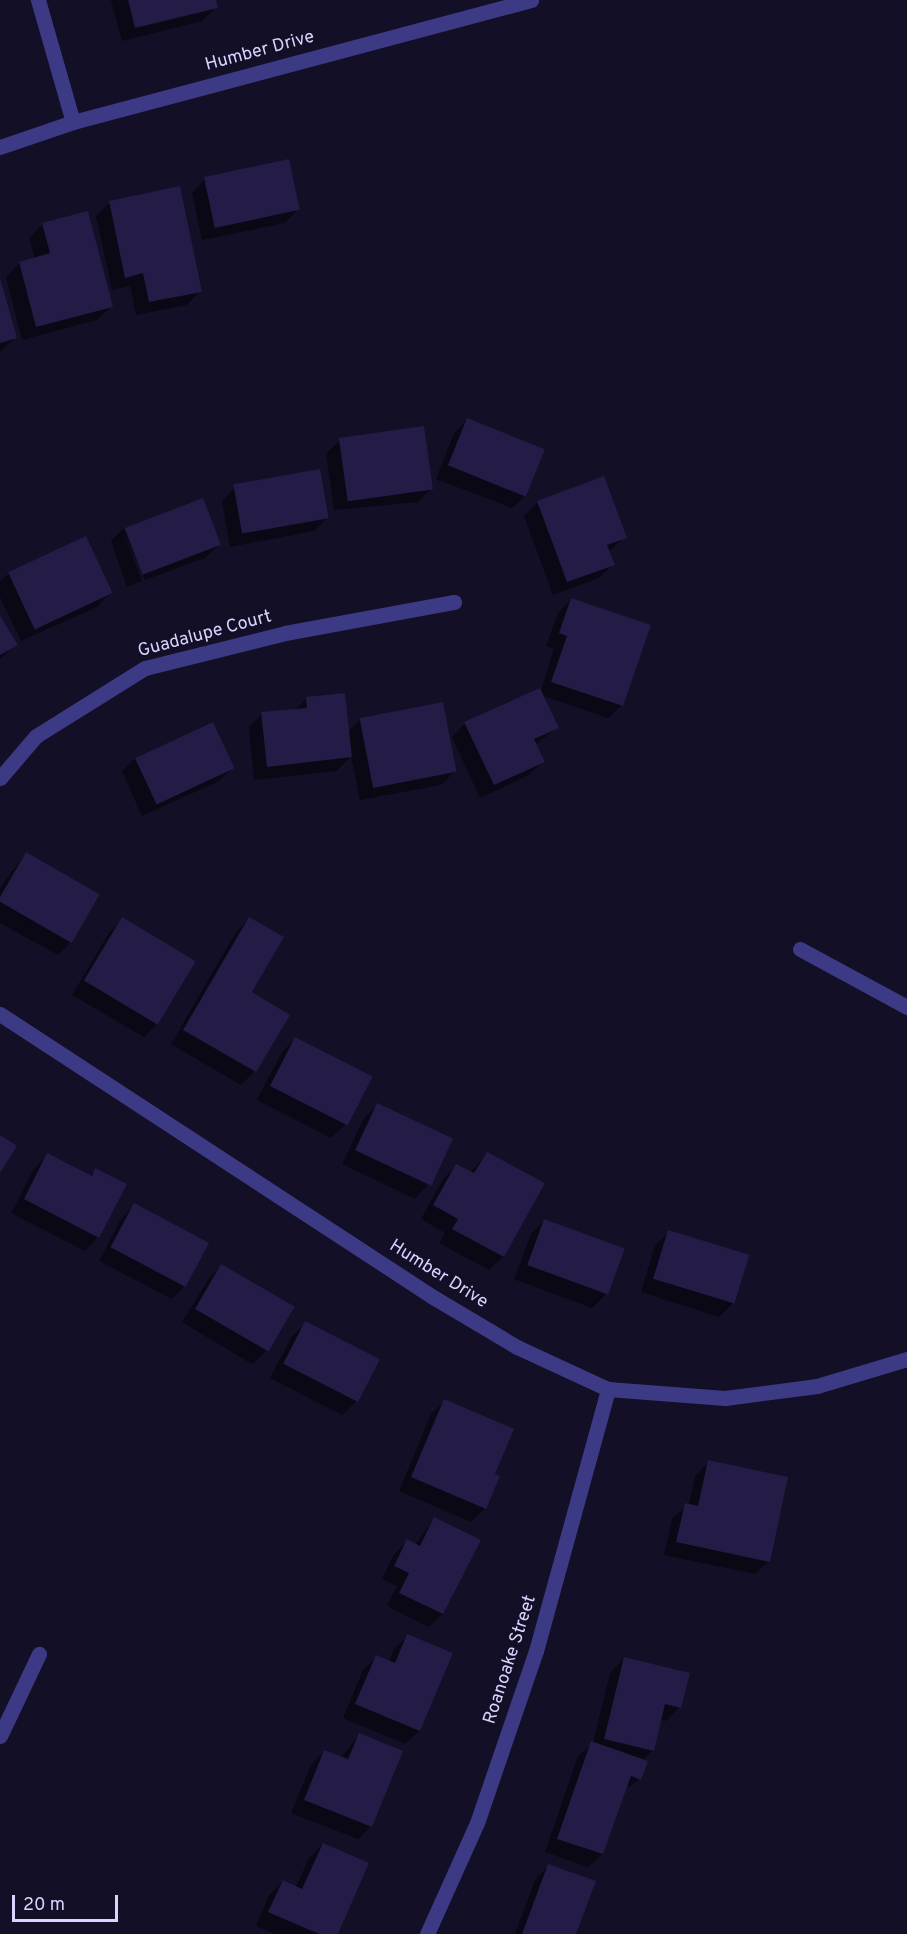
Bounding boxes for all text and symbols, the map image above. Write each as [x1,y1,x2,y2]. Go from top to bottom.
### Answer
street label: Humber Drive [203,27,317,77]
street label: Guadalupe Court [136,607,274,663]
street label: Humber Drive [385,1236,491,1314]
street label: Roanoake Street [480,1593,542,1727]
scale bar [15,1883,122,1921]
text: 20 m [23,1894,65,1917]

